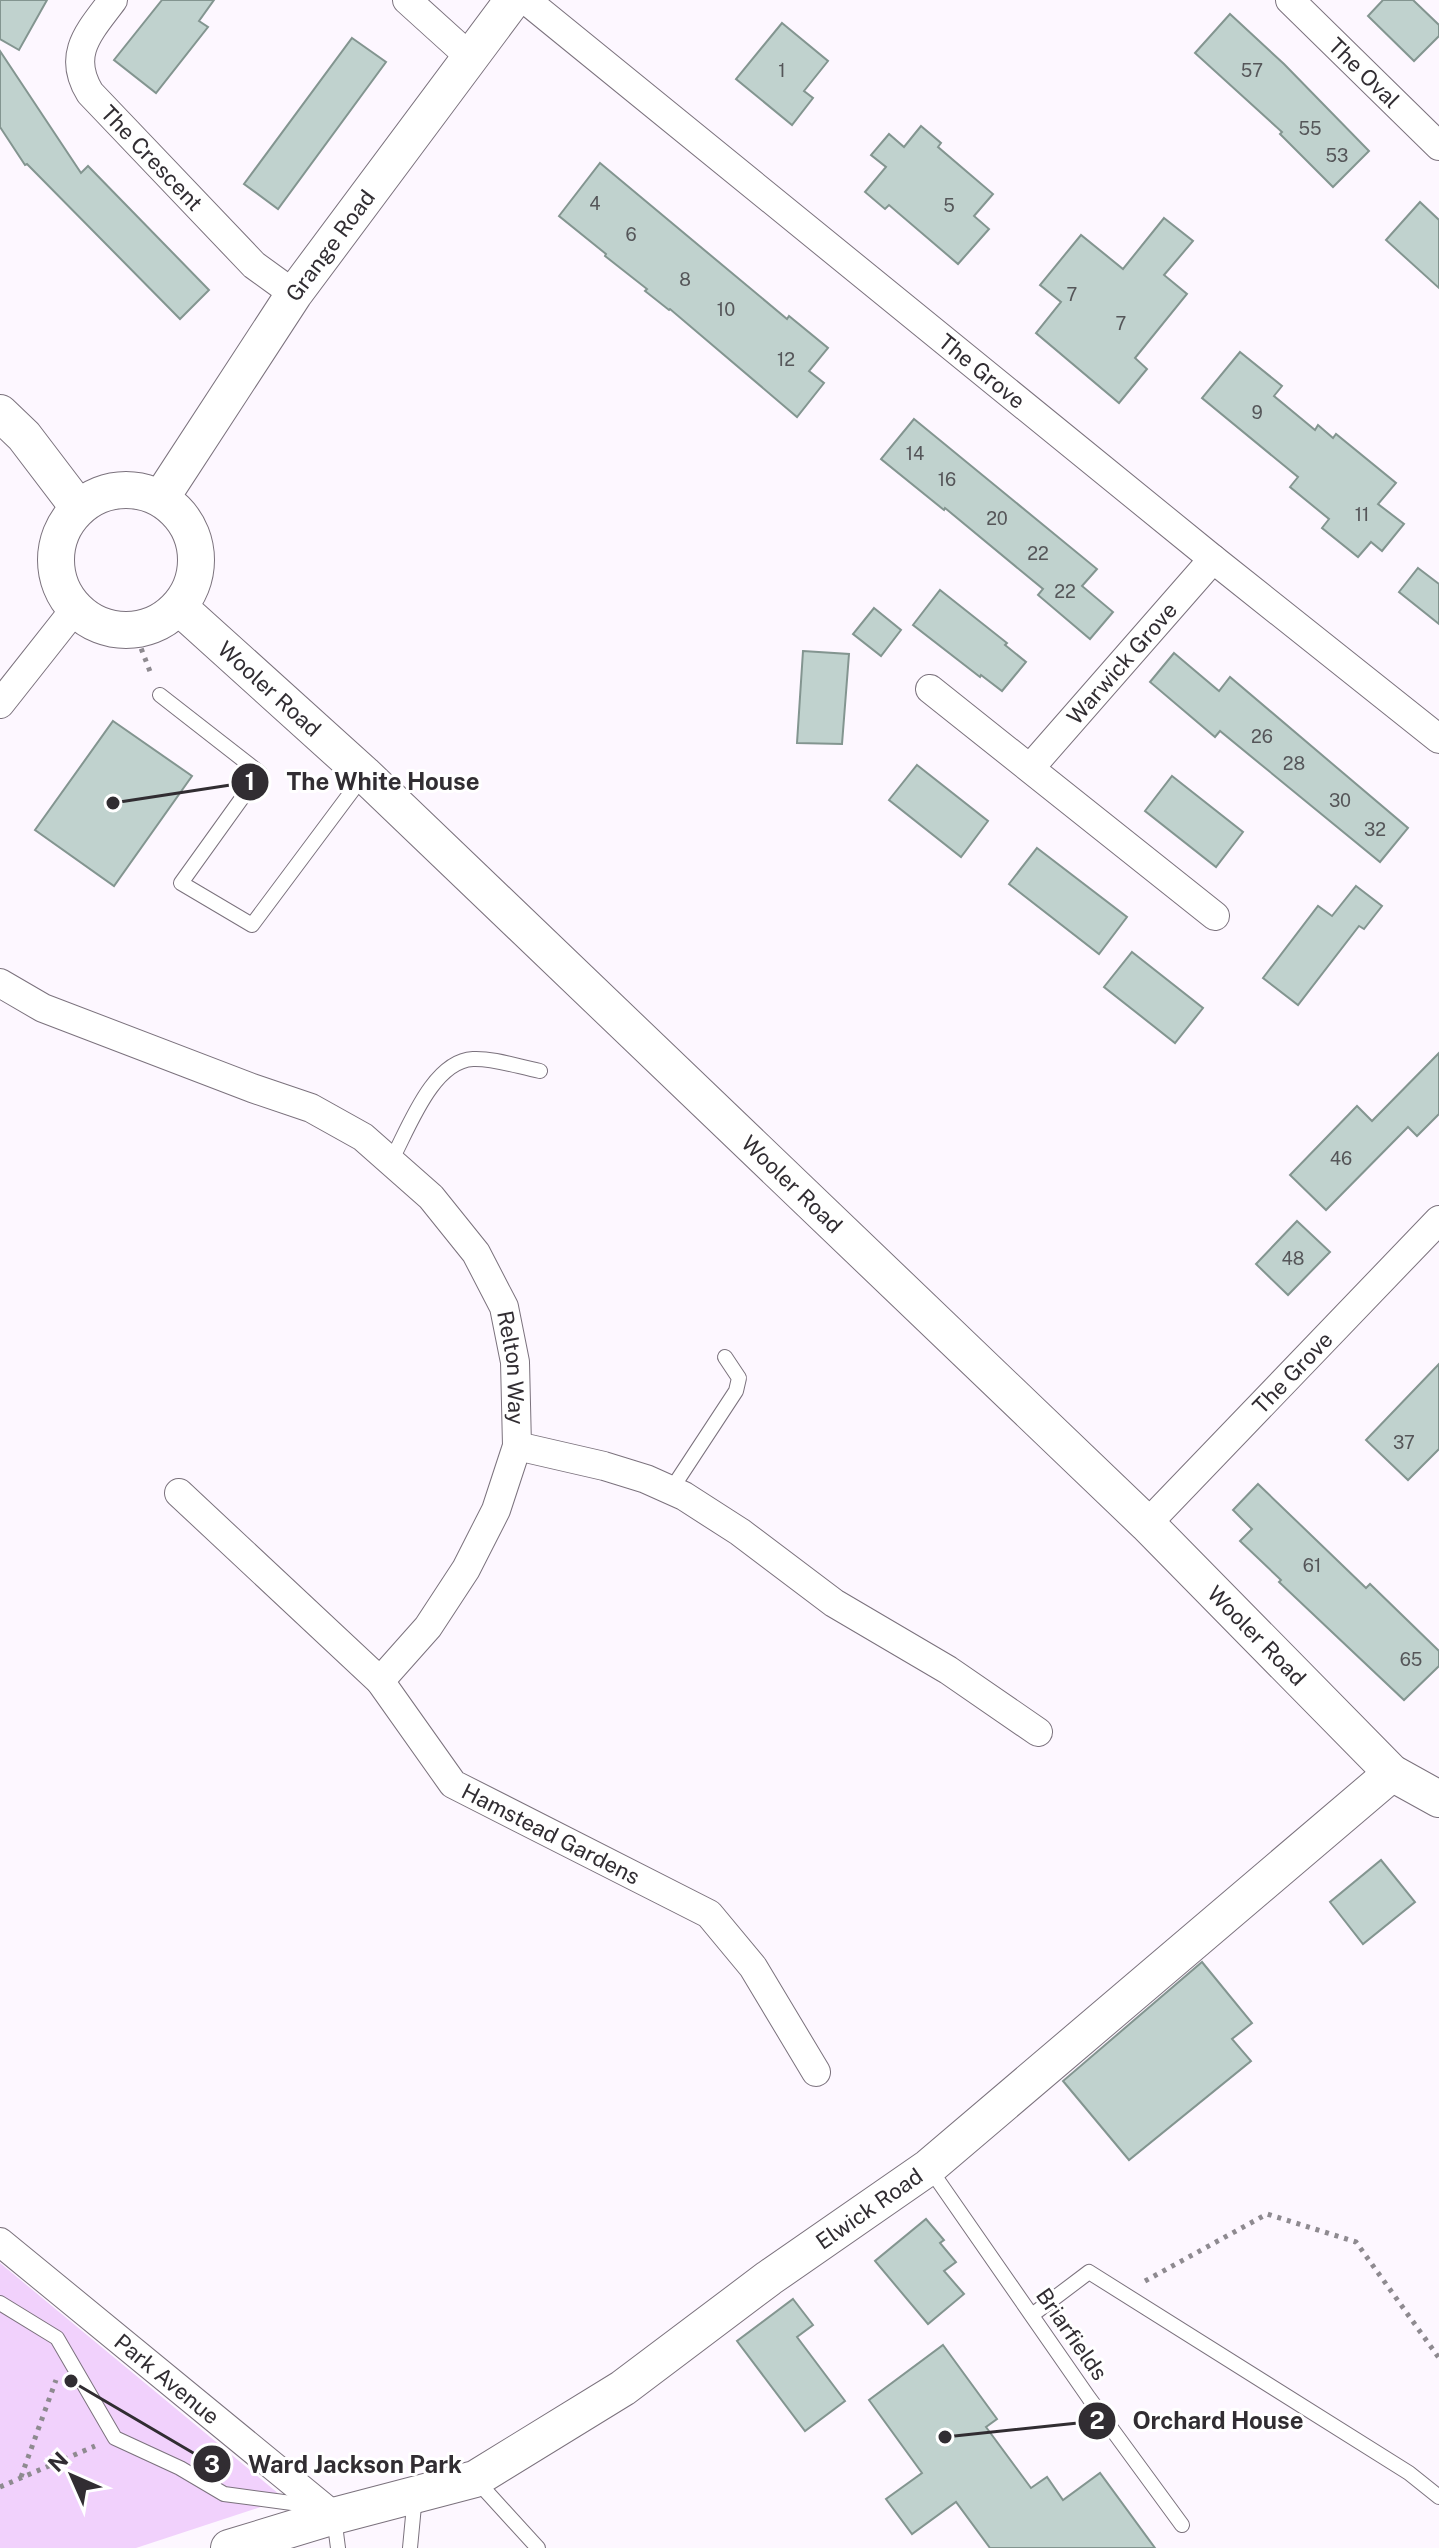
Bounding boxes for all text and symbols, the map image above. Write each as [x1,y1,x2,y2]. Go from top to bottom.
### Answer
street label: The Oval [1323,32,1405,113]
house number: 1 [778,60,786,81]
house number: 57 [1241,60,1263,81]
street label: The Crescent [96,100,208,216]
house number: 55 [1298,118,1322,139]
house number: 53 [1326,145,1348,166]
street label: Grange Road [280,185,380,306]
house number: 4 [589,193,601,214]
house number: 5 [943,195,955,216]
house number: 6 [625,224,637,245]
house number: 8 [679,269,691,290]
house number: 7 [1067,284,1077,305]
house number: 10 [717,299,735,320]
house number: 7 [1116,313,1126,334]
street label: The Grove [934,328,1030,414]
house number: 12 [777,349,795,370]
house number: 9 [1251,402,1263,423]
house number: 14 [906,443,924,464]
house number: 16 [938,469,956,490]
house number: 11 [1355,504,1369,525]
house number: 20 [986,508,1008,529]
house number: 22 [1027,543,1049,564]
house number: 22 [1054,581,1076,602]
street label: Warwick Grove [1062,597,1182,729]
street label: Wooler Road [213,636,326,742]
house number: 26 [1251,726,1273,747]
house number: 28 [1283,753,1305,774]
callout: The White House [230,758,496,806]
text: 1 [245,767,255,795]
text: The White House [286,767,480,795]
house number: 30 [1329,790,1351,811]
house number: 32 [1364,819,1386,840]
street label: Wooler Road [736,1130,848,1238]
house number: 46 [1330,1148,1352,1169]
house number: 48 [1282,1248,1304,1269]
street label: Relton Way [492,1308,529,1425]
street label: The Grove [1247,1326,1338,1419]
house number: 37 [1393,1432,1415,1453]
house number: 61 [1303,1555,1321,1576]
street label: Wooler Road [1202,1580,1311,1691]
house number: 65 [1400,1649,1422,1670]
street label: Hamstead Gardens [458,1778,644,1890]
street label: Elwick Road [811,2163,927,2254]
street label: Briarfields [1031,2283,1113,2385]
street label: Park Avenue [109,2328,225,2430]
callout: Orchard House [1077,2397,1320,2445]
text: 2 [1089,2406,1105,2434]
text: Orchard House [1132,2406,1304,2434]
north arrow [32,2436,112,2516]
callout: Ward Jackson Park [192,2440,478,2488]
text: N [43,2447,73,2477]
text: 3 [204,2450,220,2478]
text: Ward Jackson Park [248,2450,462,2478]

